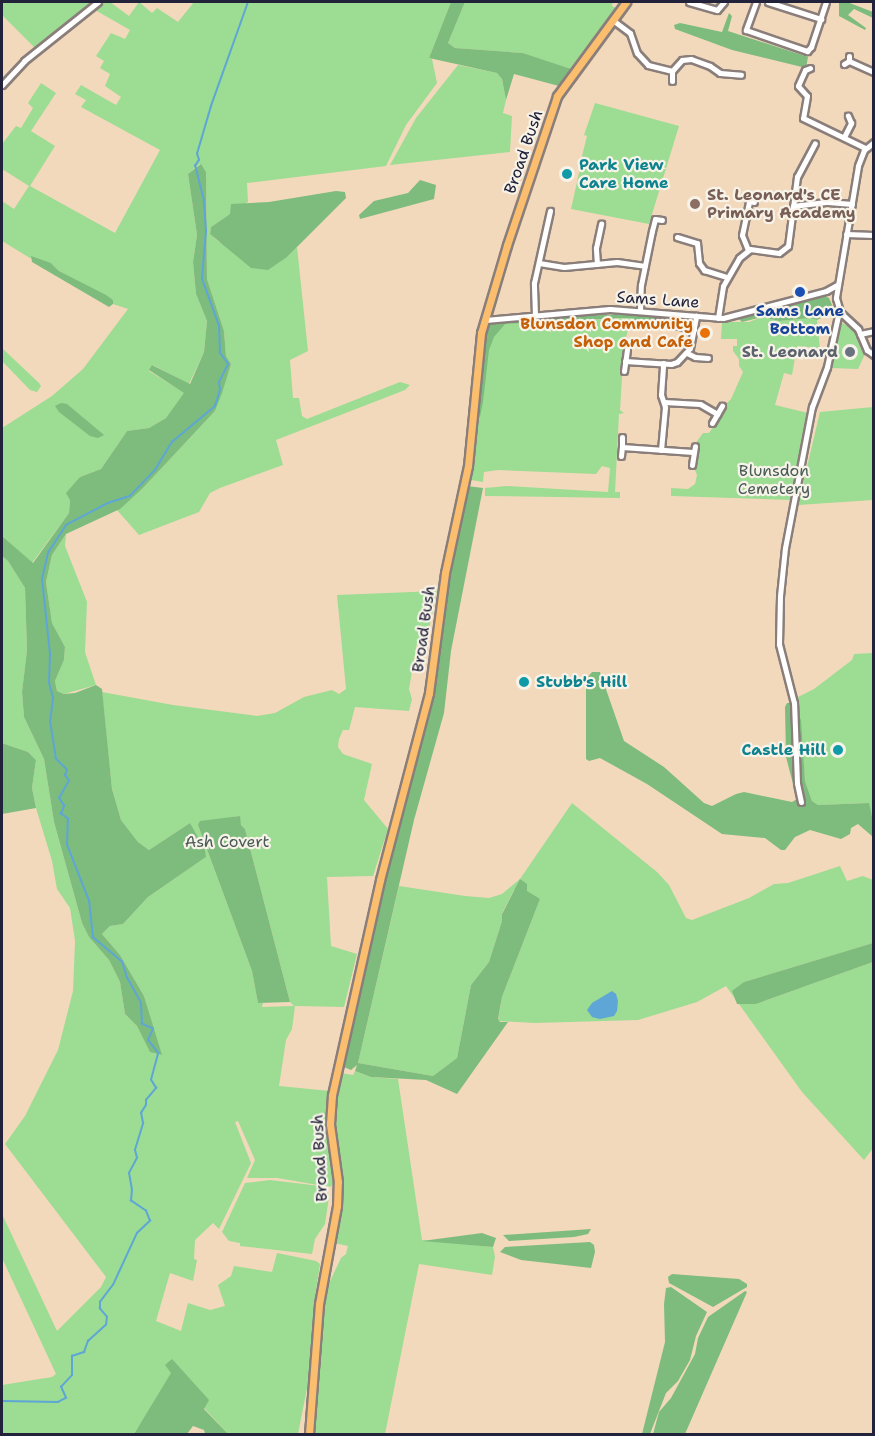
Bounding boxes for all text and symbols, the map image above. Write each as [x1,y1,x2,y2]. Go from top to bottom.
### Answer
street label: Broad Bush [501,108,547,196]
place label: Park View Care Home [579,155,669,193]
marker: Park View Care Home [560,167,574,181]
place label: St. Leonard's CE Primary Academy [707,185,856,223]
marker: St. Leonard's CE Primary Academy [688,197,702,211]
marker: Sams Lane Bottom [793,285,807,299]
street label: Sams Lane [616,288,700,312]
place label: Sams Lane Bottom [756,301,844,339]
place label: Blunsdon Community Shop and Cafe [520,314,693,352]
marker: Blunsdon Community Shop and Cafe [698,326,712,340]
place label: St. Leonard [742,342,838,362]
marker: St. Leonard [843,345,857,359]
park label: Blunsdon Cemetery [738,461,810,499]
street label: Broad Bush [408,584,440,674]
place label: Stubb's Hill [536,672,627,692]
marker: Stubb's Hill [517,675,531,689]
place label: Castle Hill [741,740,826,760]
marker: Castle Hill [831,743,845,757]
park label: Ash Covert [185,832,269,852]
street label: Broad Bush [308,1114,332,1202]

